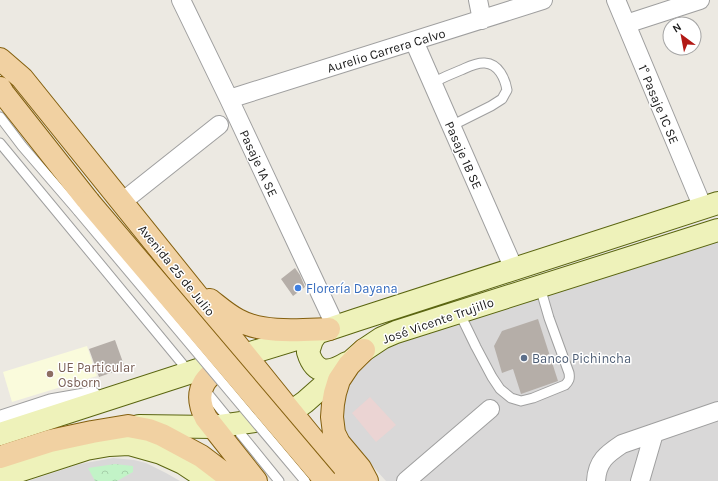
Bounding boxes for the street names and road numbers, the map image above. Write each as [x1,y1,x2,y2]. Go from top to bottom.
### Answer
street label: Aurelio Carrera Calvo [325,25,447,76]
street label: 1° Pasaje 1C SE [635,62,682,146]
street label: Pasaje 1B SE [442,119,485,192]
street label: Pasaje 1A SE [236,127,281,199]
street label: Avenida 25 de Julio [135,222,218,319]
street label: José Vicente Trujillo [381,294,496,347]

